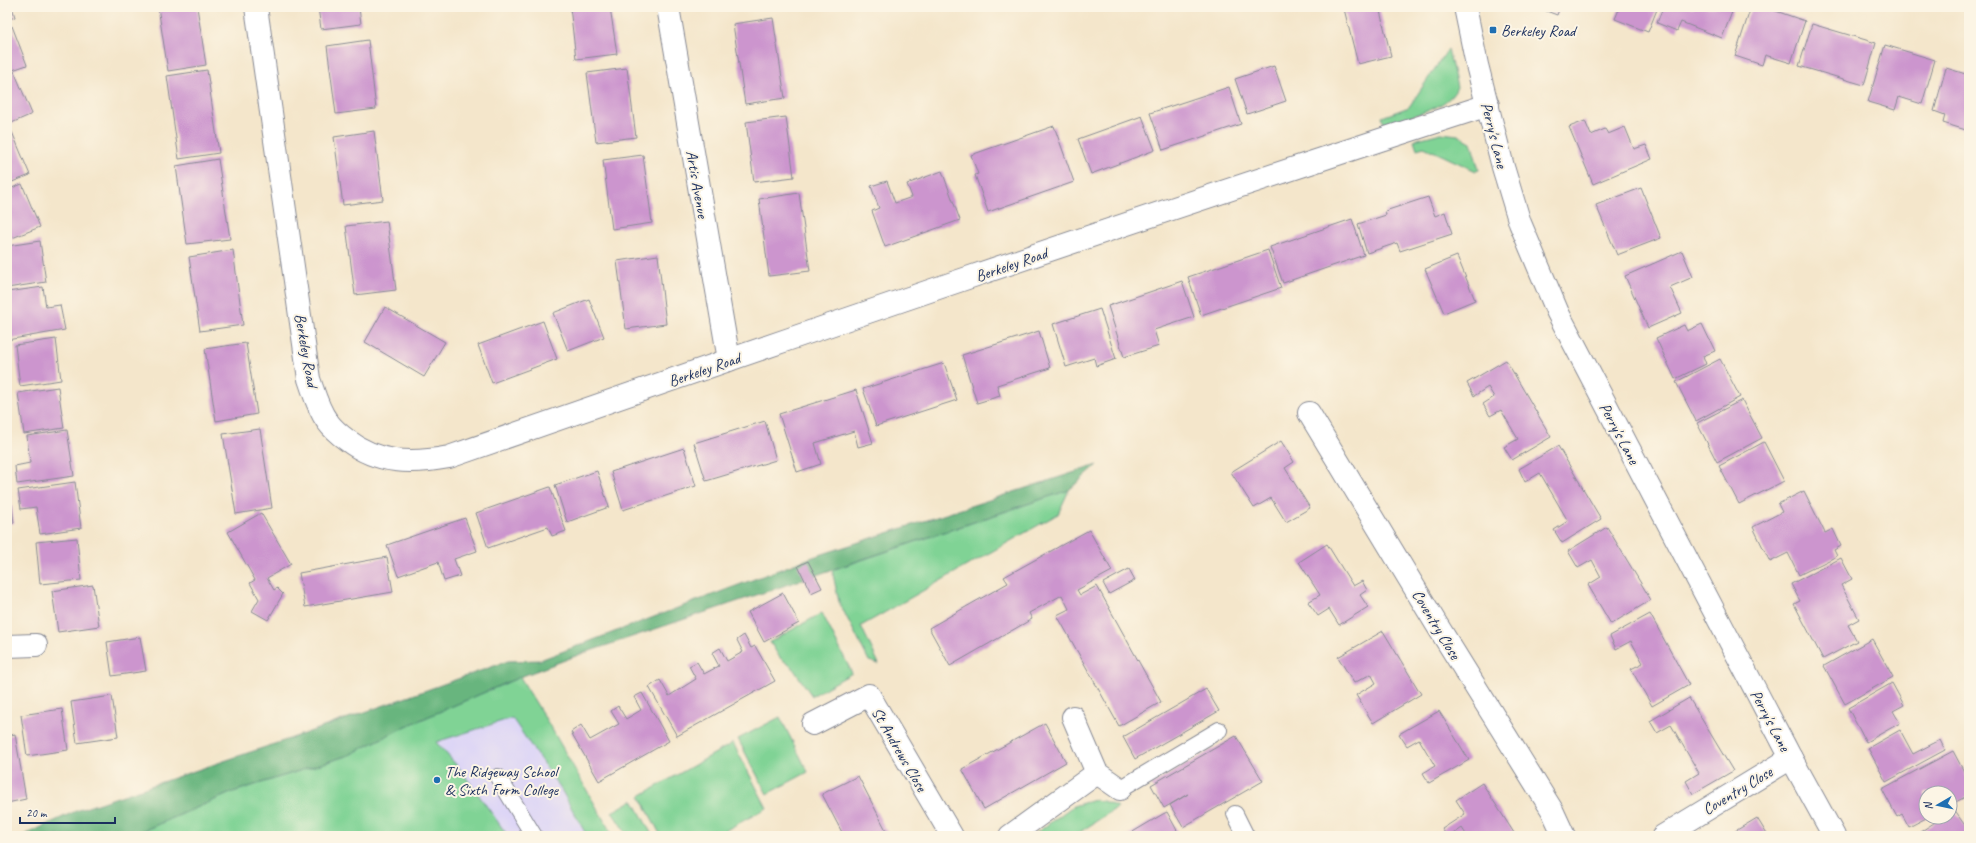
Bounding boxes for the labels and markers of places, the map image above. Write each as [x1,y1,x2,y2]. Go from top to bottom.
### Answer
place label: Berkeley Road [1501,21,1578,41]
marker: Berkeley Road [1488,25,1498,35]
place label: The Ridgeway School & Sixth Form College [445,762,560,800]
marker: The Ridgeway School & Sixth Form College [432,775,442,785]

